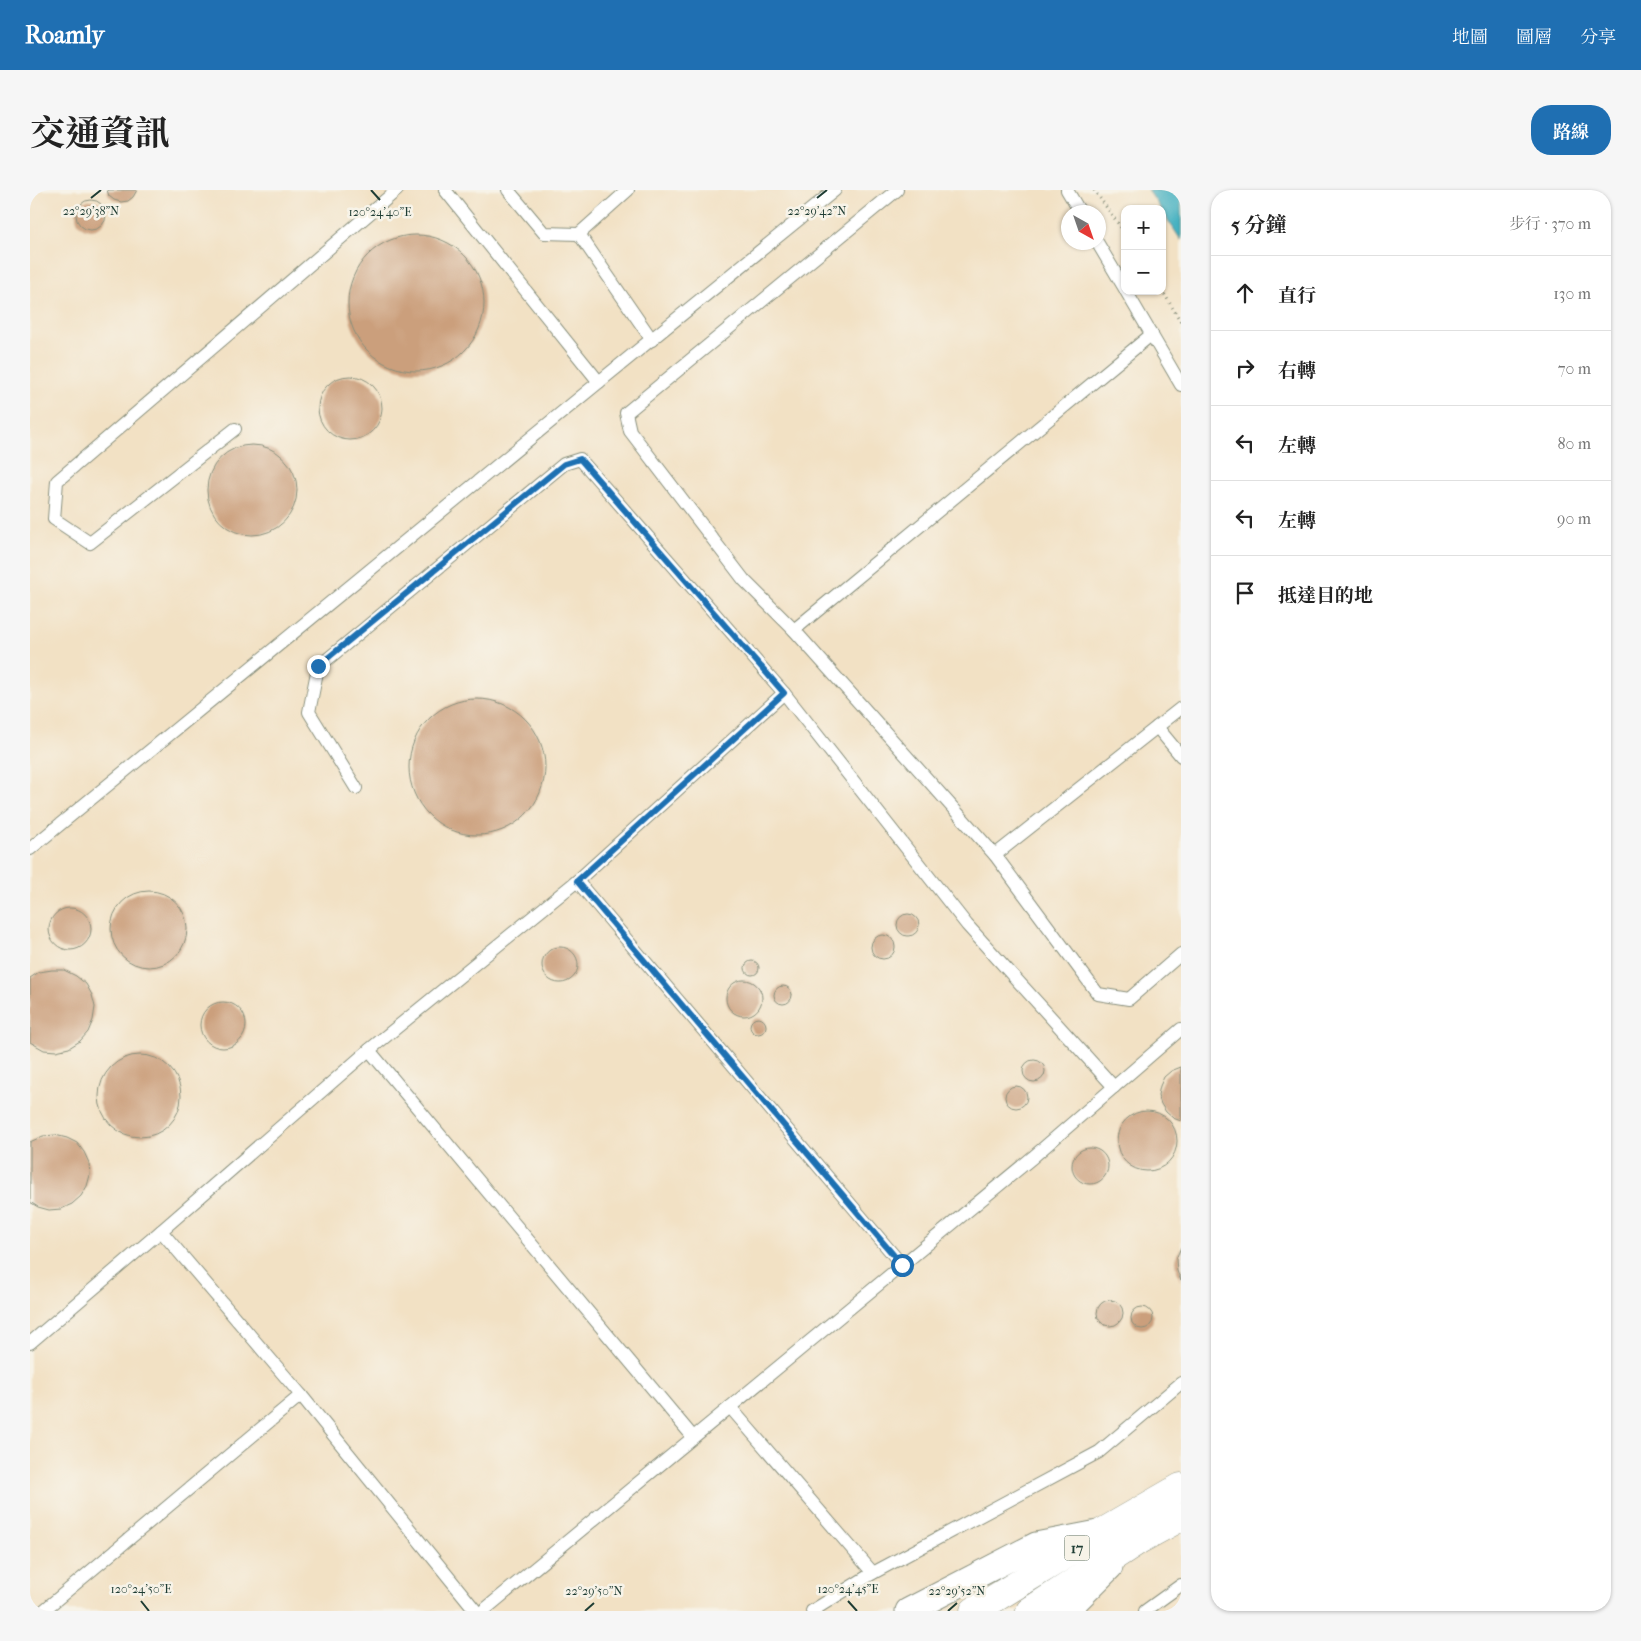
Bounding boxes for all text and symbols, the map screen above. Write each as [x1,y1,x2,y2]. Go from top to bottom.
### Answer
text: Roamly [25,21,104,49]
text: 地圖 [1452,27,1488,48]
text: 圖層 [1516,27,1552,48]
text: 分享 [1580,27,1616,48]
button: 路線 [1531,105,1611,155]
text: 交通資訊 [30,113,170,154]
text: 22°29'38"N [63,204,119,218]
text: 22°29'42"N [788,204,846,218]
text: 120°24'40"E [349,205,411,219]
north arrow [1061,205,1106,250]
map controls [1121,205,1166,295]
button: + [1121,205,1166,250]
text: 5 分鐘 [1231,213,1287,237]
text: 步行 · 370 m [1509,214,1591,233]
button: − [1121,250,1166,295]
icon: ahead [1231,279,1259,307]
text: 130 m [1553,284,1591,303]
text: 直行 [1278,285,1316,307]
icon: right [1231,354,1259,382]
text: 70 m [1558,359,1591,378]
text: 右轉 [1278,360,1316,382]
icon: left [1231,429,1259,457]
text: 80 m [1557,434,1591,453]
text: 左轉 [1278,435,1316,457]
icon: left [1231,504,1259,532]
text: 90 m [1557,509,1591,528]
text: 左轉 [1278,510,1316,532]
icon: arrive [1231,579,1259,607]
text: 抵達目的地 [1278,585,1373,607]
route end [307,655,330,678]
route start [891,1254,914,1277]
road number: 17 [1064,1536,1090,1560]
text: 120°24'50"E [110,1582,172,1596]
text: 120°24'45"E [817,1582,879,1596]
text: 22°29'50"N [565,1584,623,1598]
text: 22°29'52"N [929,1584,985,1598]

